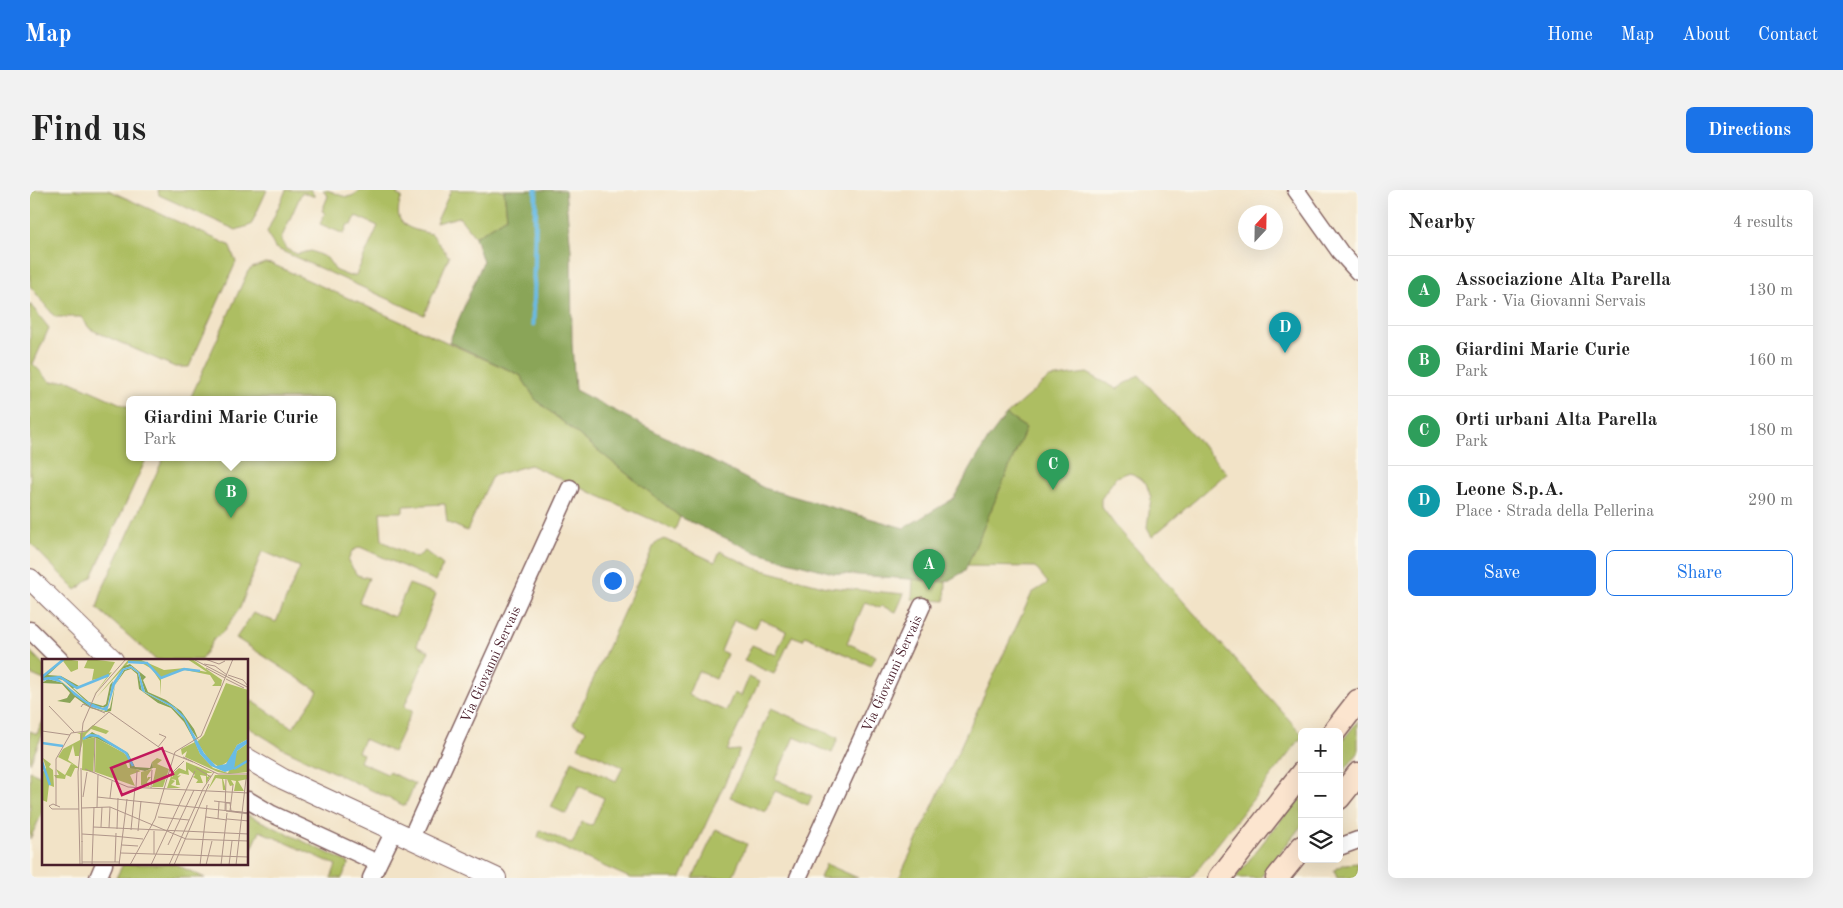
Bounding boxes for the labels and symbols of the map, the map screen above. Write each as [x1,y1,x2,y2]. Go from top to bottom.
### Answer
north arrow [1238,205,1283,250]
pin: D [1269,312,1301,353]
pin: C [1037,449,1069,490]
pin: B [215,477,247,518]
pin: A [913,549,945,590]
your location [600,568,626,594]
street label: Via Giovanni Servais [458,604,523,725]
street label: Via Giovanni Servais [860,613,925,734]
inset map [42,659,249,866]

